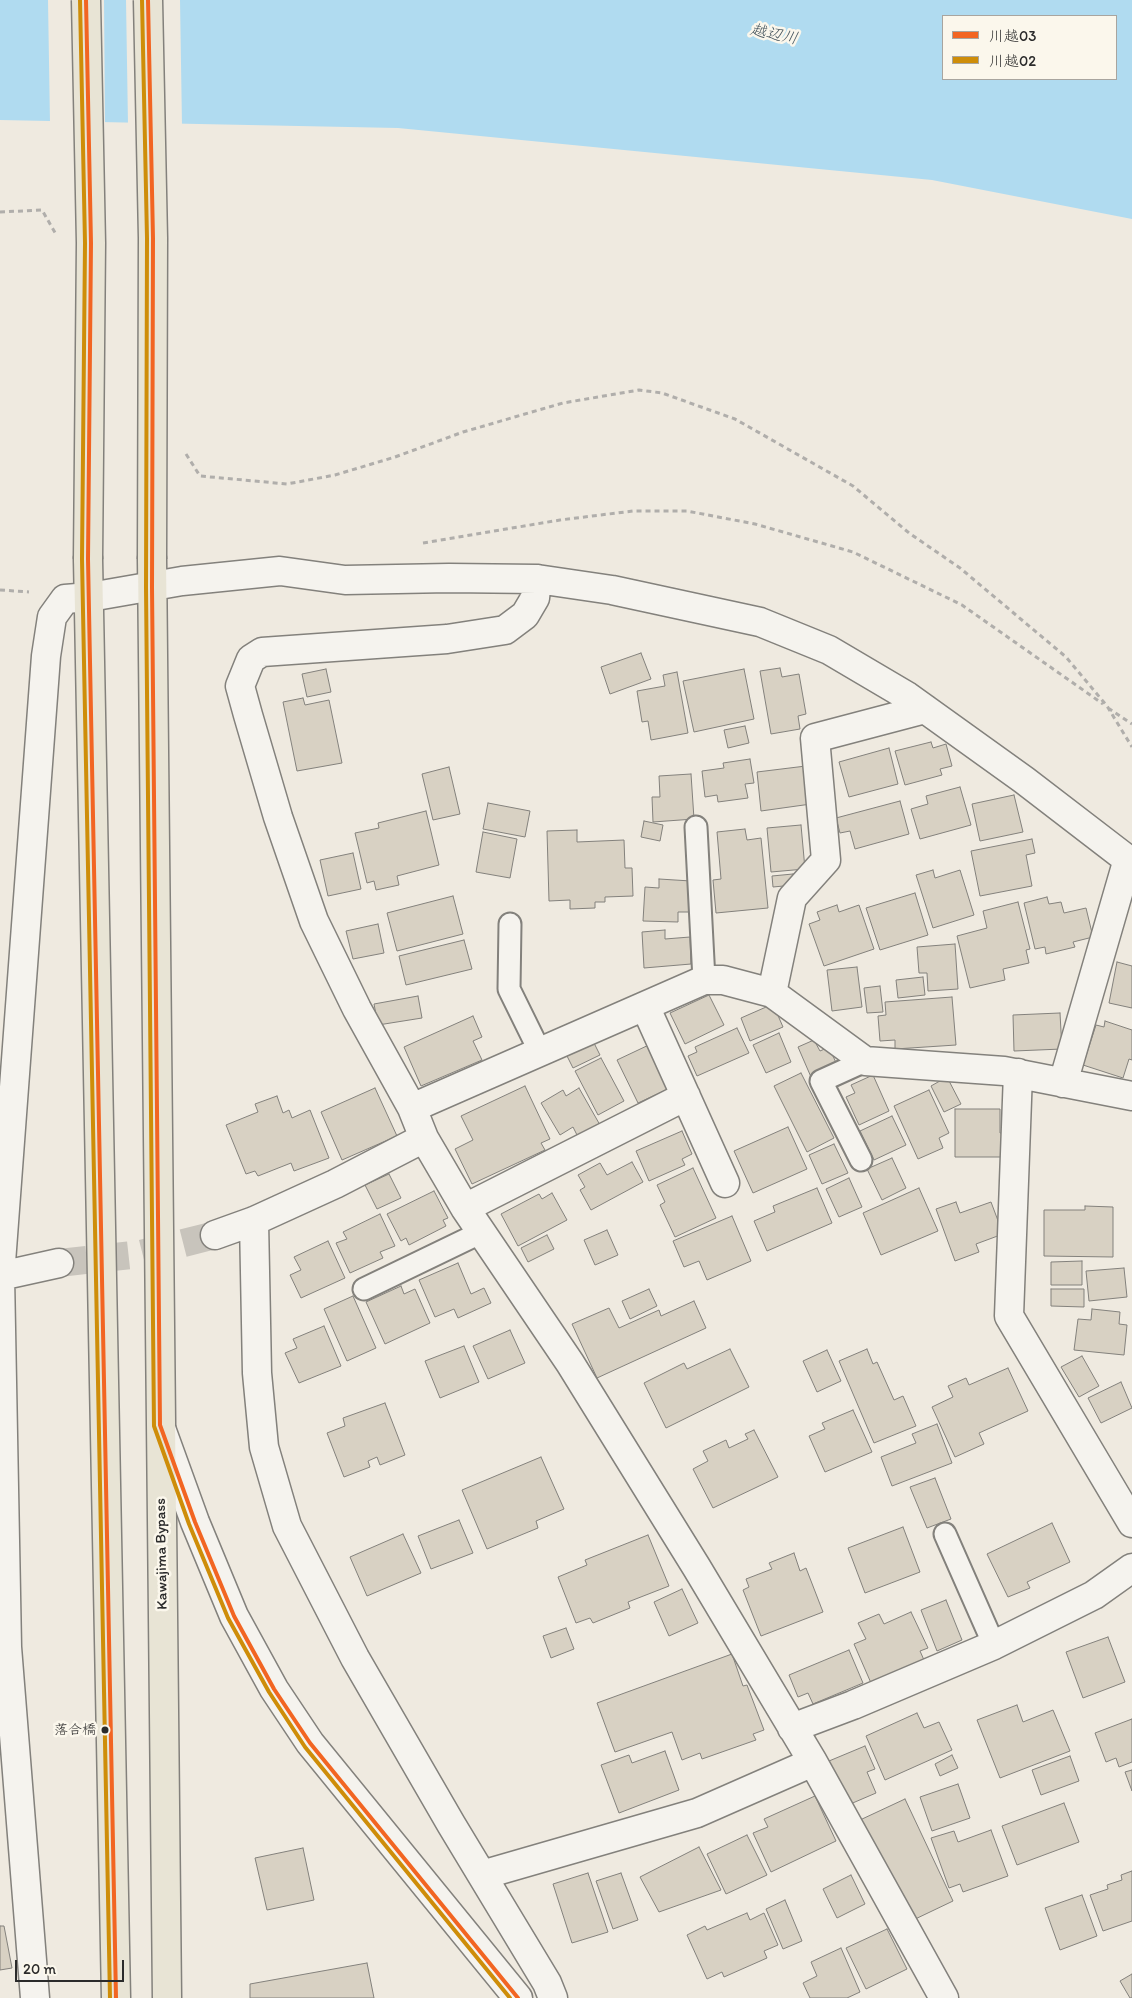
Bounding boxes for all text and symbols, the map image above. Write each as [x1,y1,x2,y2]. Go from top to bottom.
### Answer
legend [942,15,1117,80]
water label: 越辺川 [749,21,799,49]
text: 川越03 [989,27,1036,45]
text: 川越02 [989,52,1036,70]
street label: Kawajima Bypass [152,1498,172,1610]
place label: 落合橋 [54,1722,96,1738]
marker: 落合橋 [100,1725,110,1735]
scale bar [18,1950,126,1982]
text: 20 m [23,1960,56,1978]

